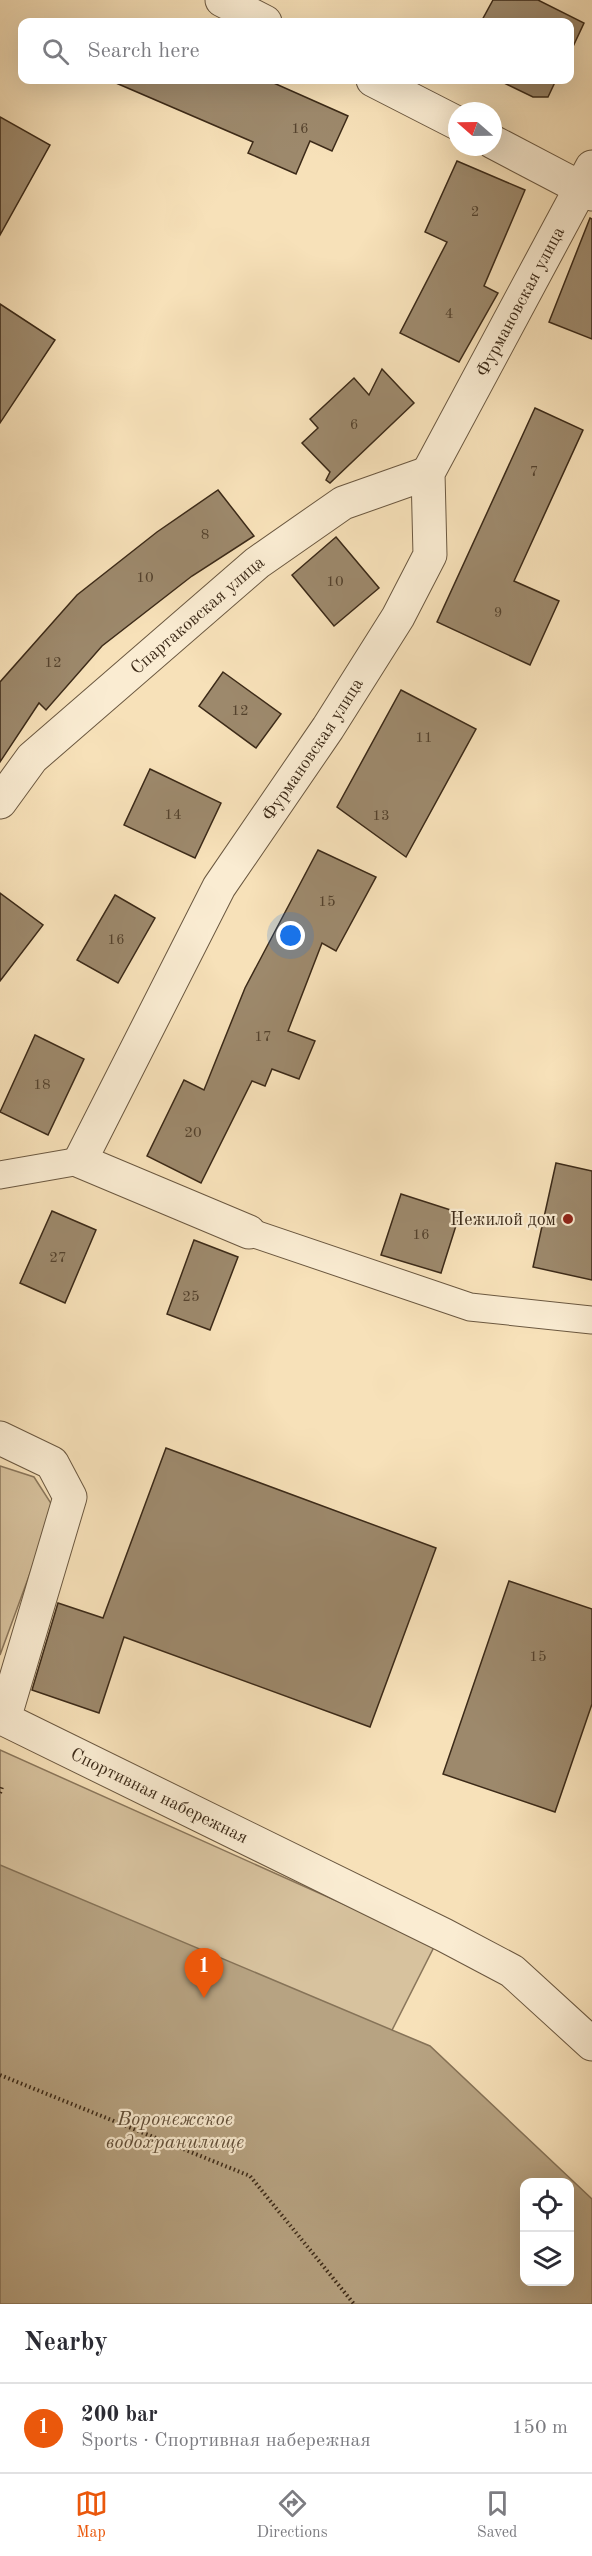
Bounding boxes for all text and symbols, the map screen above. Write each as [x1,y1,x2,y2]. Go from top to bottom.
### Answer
search box [18,18,574,84]
icon: search [39,35,72,68]
text: Search here [87,40,200,62]
north arrow [448,102,502,156]
house number: 16 [291,122,309,137]
house number: 2 [471,205,479,220]
street label: Фурмановская улица [473,224,568,380]
house number: 4 [445,307,453,322]
house number: 6 [350,418,358,433]
house number: 7 [530,465,538,480]
house number: 8 [201,528,209,543]
street label: Спартаковская улица [128,553,268,678]
house number: 10 [136,571,154,586]
house number: 10 [326,575,344,590]
house number: 9 [494,606,502,621]
house number: 12 [44,656,62,671]
street label: Фурмановская улица [259,675,367,824]
house number: 12 [231,704,249,719]
house number: 11 [415,731,433,746]
house number: 14 [164,808,182,823]
house number: 13 [372,809,390,824]
house number: 15 [318,895,336,910]
your location [276,921,305,950]
house number: 16 [107,933,125,948]
house number: 17 [254,1030,272,1045]
house number: 18 [33,1078,51,1093]
house number: 20 [184,1126,202,1141]
place label: Нежилой дом [450,1211,556,1229]
marker: Нежилой дом [561,1212,575,1226]
house number: 16 [412,1228,430,1243]
house number: 27 [49,1251,67,1266]
house number: 25 [182,1290,200,1305]
house number: 15 [529,1650,547,1665]
street label: Спортивная набережная [68,1745,251,1847]
pin: 1 [184,1948,224,1998]
water label: Воронежское водохранилище [106,2110,244,2153]
map controls [520,2178,574,2286]
button: locate [520,2178,574,2232]
button: layers [520,2232,574,2286]
text: Nearby [24,2330,108,2356]
text: 200 bar [81,2404,158,2426]
text: 1 [38,2418,49,2438]
text: 150 m [512,2418,568,2438]
text: Sports · Спортивная набережная [81,2431,371,2451]
tab: Map [75,2487,108,2543]
tab: Directions [257,2487,328,2543]
tab: Saved [477,2487,517,2543]

